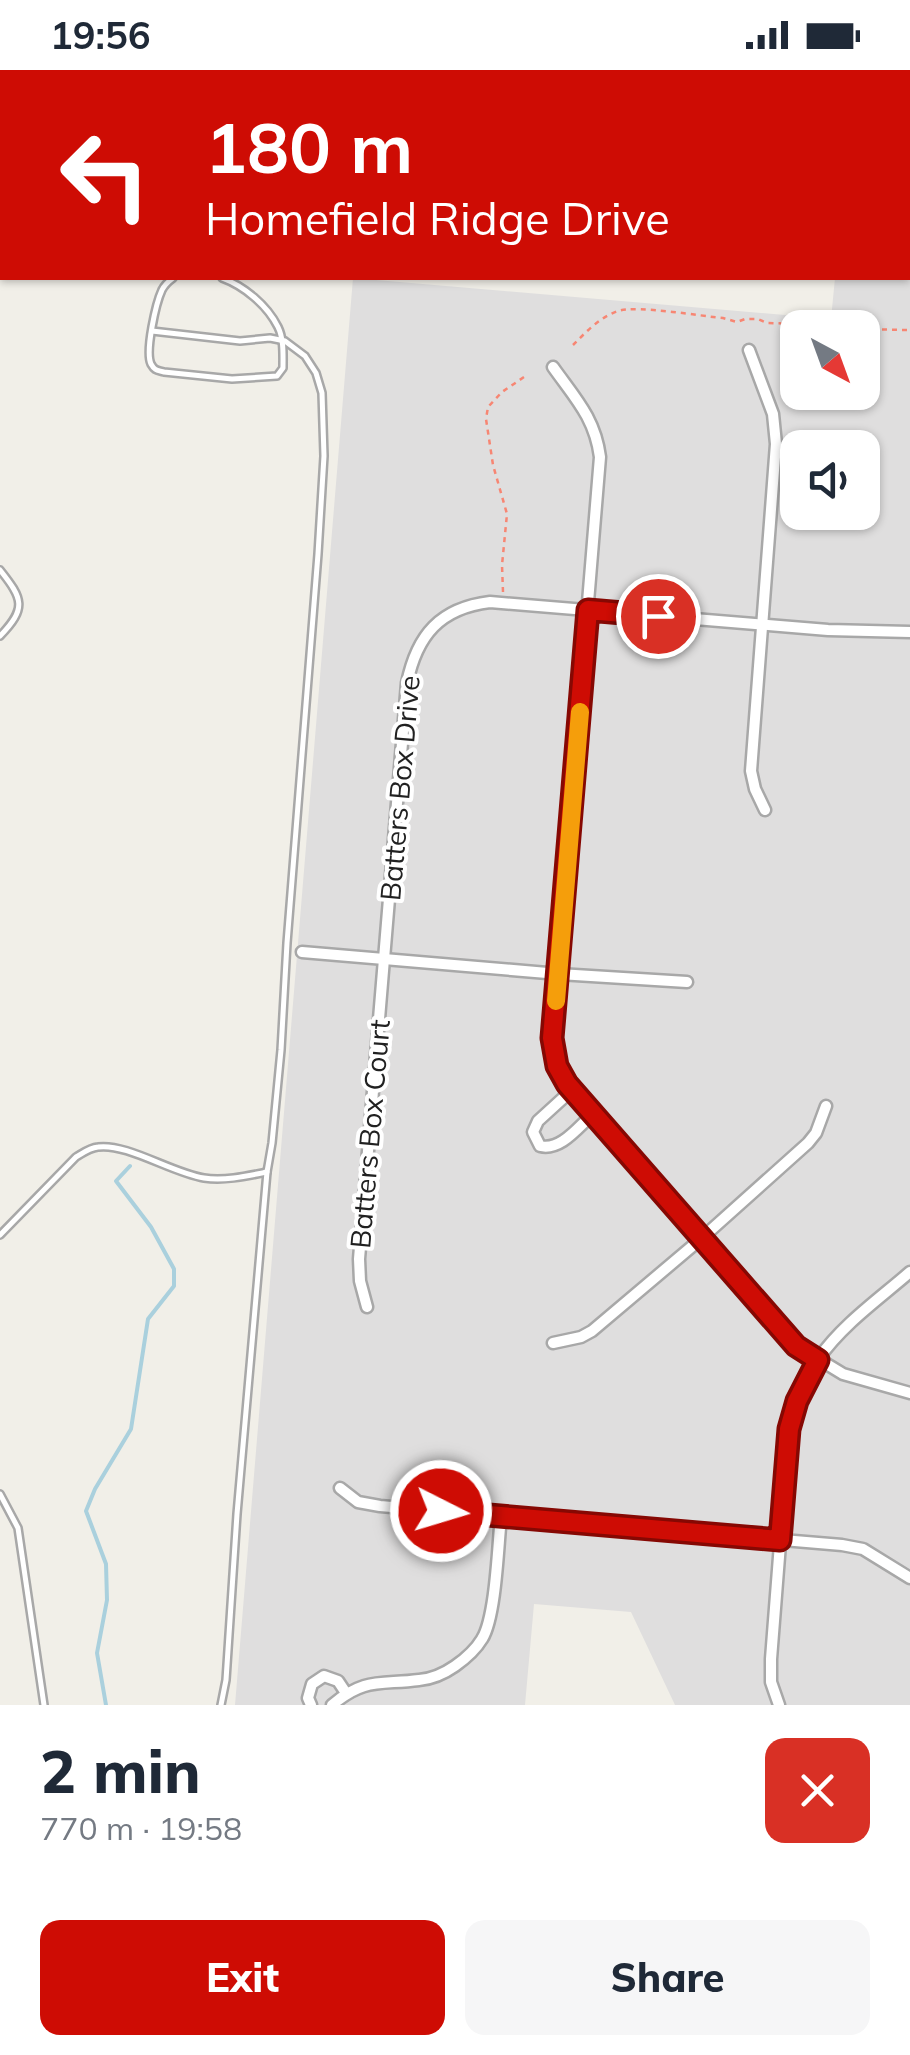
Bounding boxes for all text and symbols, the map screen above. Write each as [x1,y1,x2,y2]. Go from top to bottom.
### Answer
text: 19:56 [50,11,151,59]
text: 180 m [205,103,413,191]
icon: left [40,110,170,240]
text: Homefield Ridge Drive [205,190,670,246]
north arrow [780,310,880,410]
map controls [780,310,880,530]
button: sound [780,430,880,530]
pin [616,574,701,659]
icon: arrive [631,589,686,644]
street label: Batters Box Drive [372,674,427,902]
street label: Batters Box Court [342,1018,397,1250]
position arrow [389,1459,493,1563]
text: 2 min [40,1733,201,1808]
button: close [765,1738,870,1843]
text: 770 m · 19:58 [40,1808,242,1848]
button: Exit [40,1920,445,2035]
button: Share [465,1920,870,2035]

